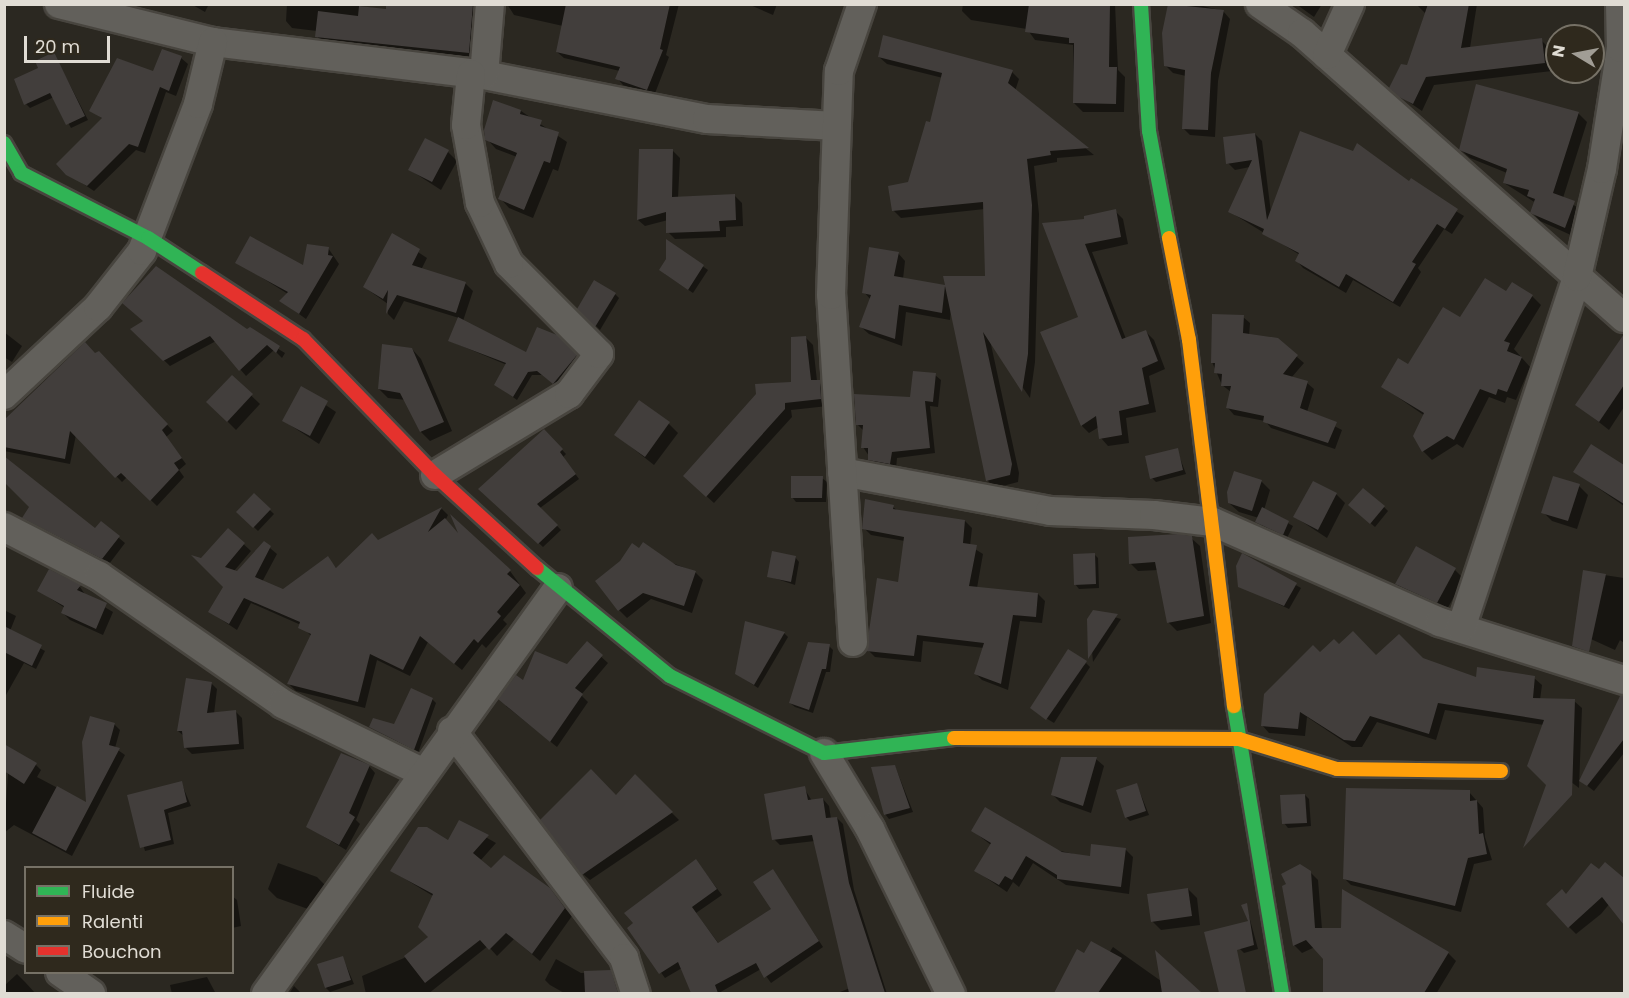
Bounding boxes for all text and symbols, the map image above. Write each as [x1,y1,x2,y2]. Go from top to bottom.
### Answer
scale bar [27,24,112,62]
north arrow [1545,24,1605,84]
text: 20 m [35,34,80,59]
text: N [1546,43,1571,59]
legend [24,866,234,974]
text: Fluide [82,879,135,904]
text: Ralenti [82,909,143,934]
text: Bouchon [82,939,162,964]

